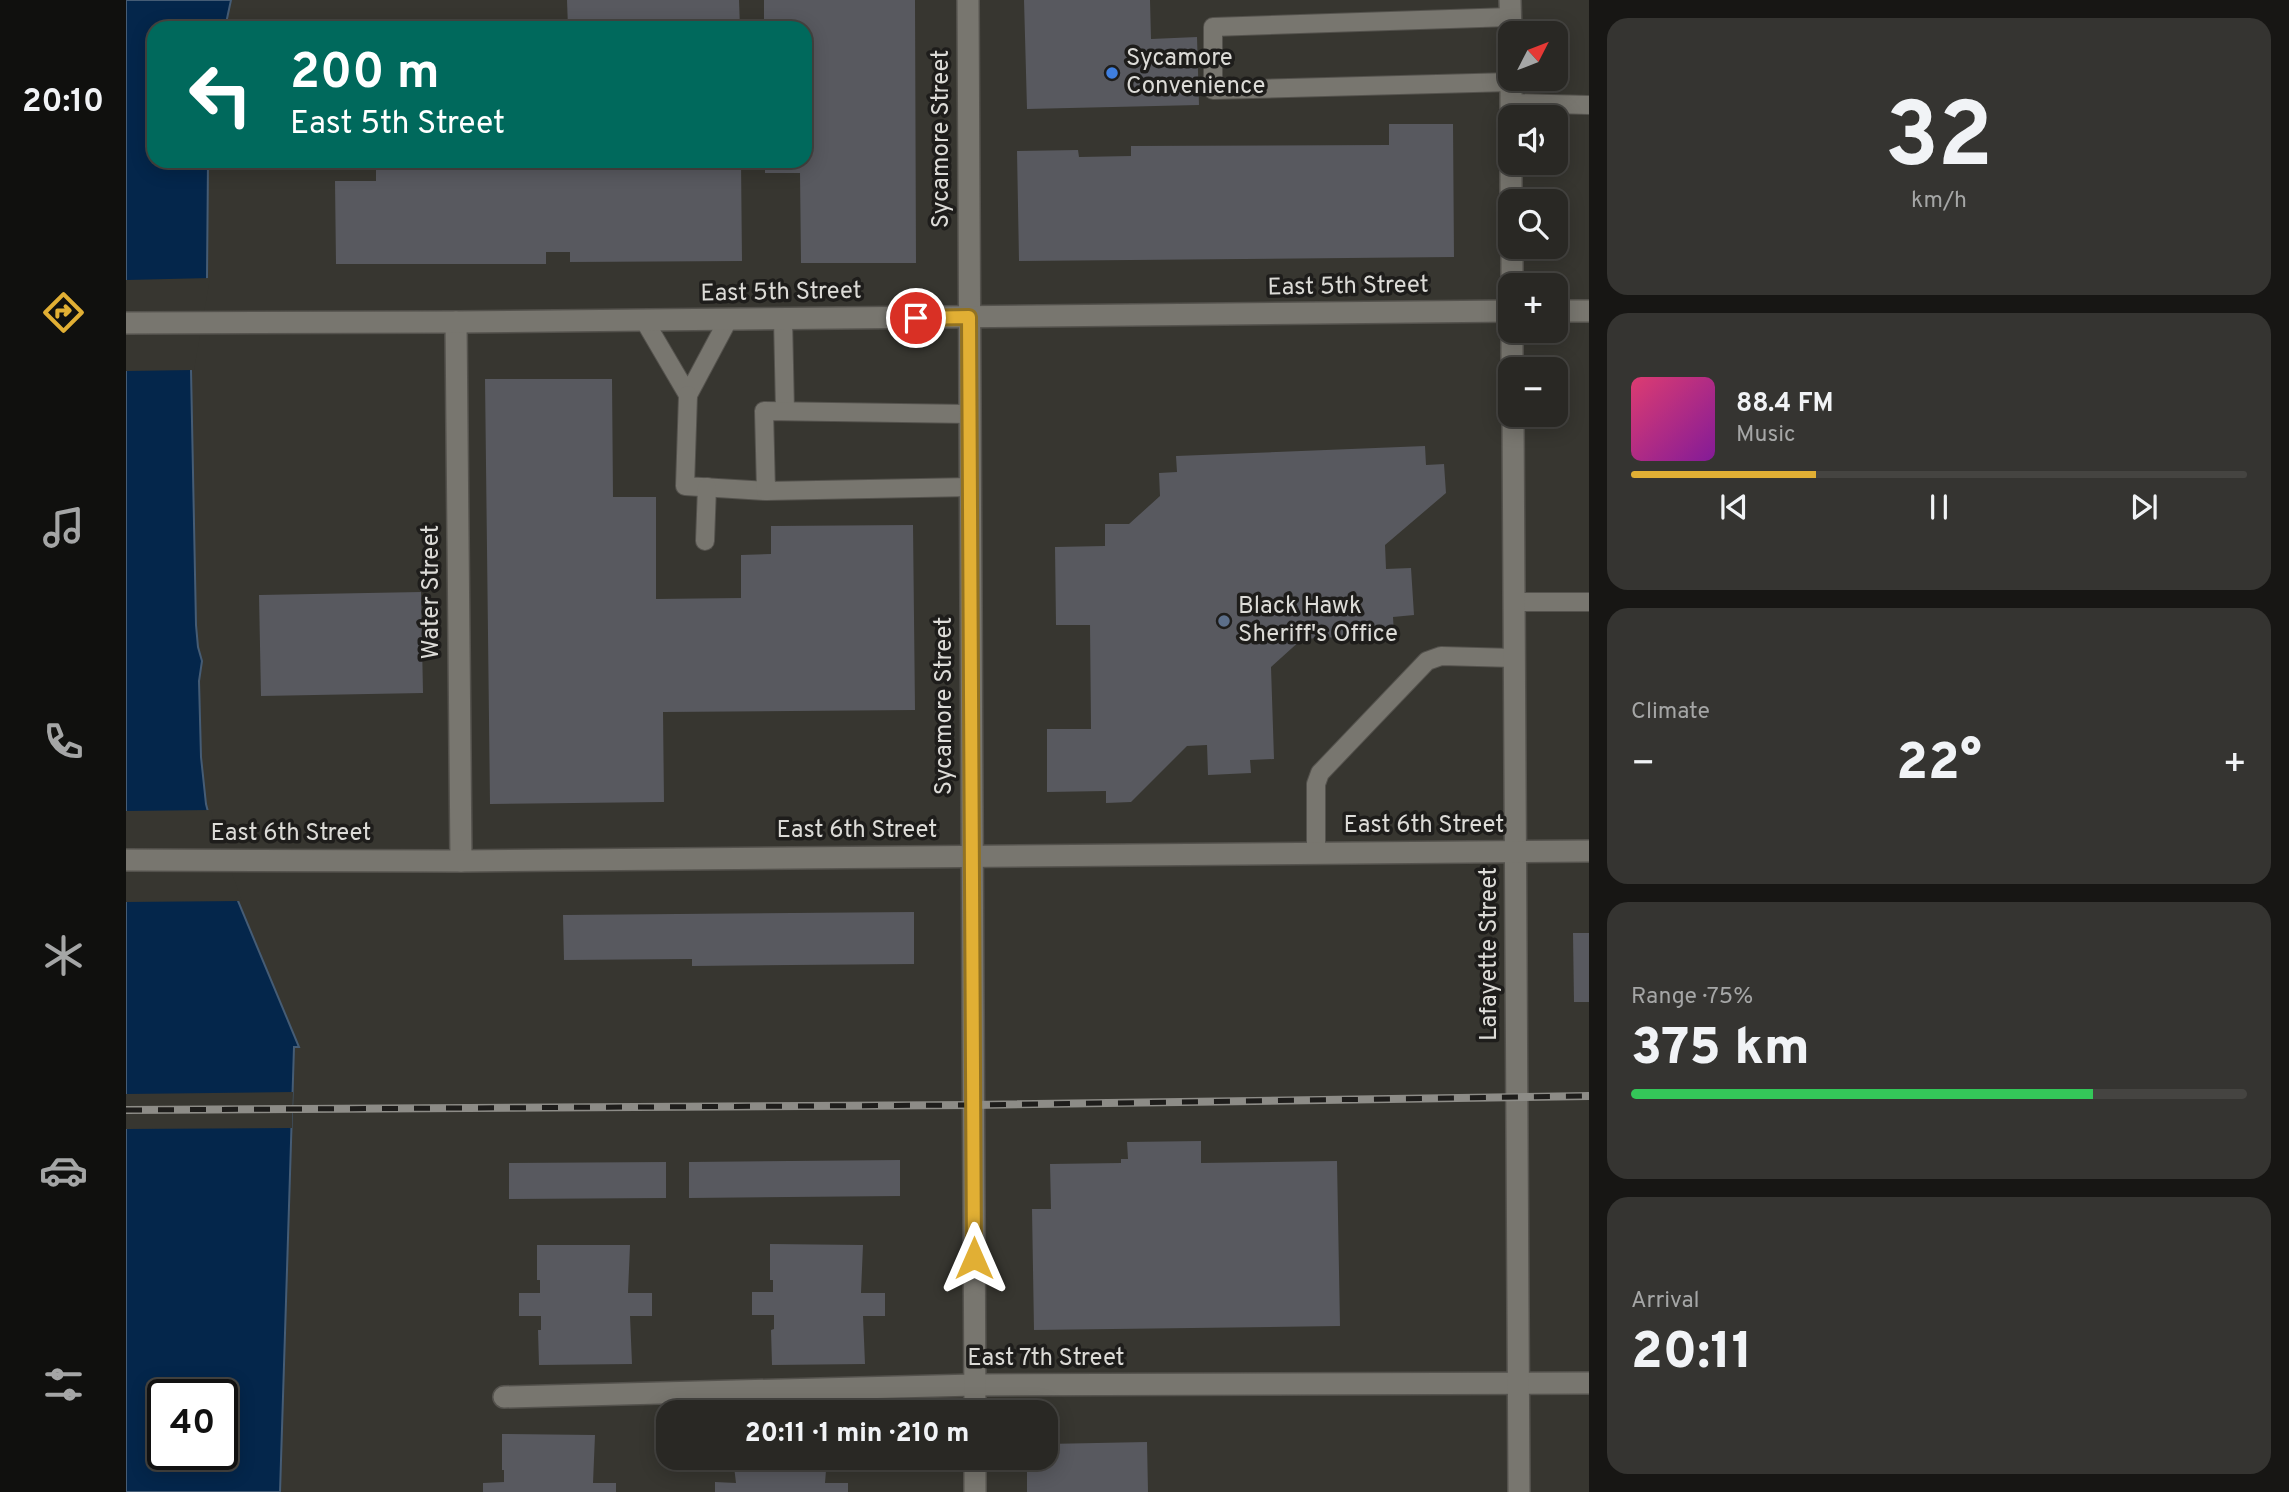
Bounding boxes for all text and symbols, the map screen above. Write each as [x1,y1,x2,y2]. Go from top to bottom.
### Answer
north arrow [1498,21,1568,91]
map controls [1498,21,1568,427]
text: 200 m [290,44,440,106]
place label: Sycamore Convenience [1126,44,1265,102]
icon: left [175,49,266,140]
street label: Sycamore Street [927,50,957,228]
marker: Sycamore Convenience [1104,65,1120,81]
text: 20:10 [22,83,104,123]
text: 32 [1885,84,1993,199]
text: East 5th Street [290,105,505,145]
button: sound [1498,105,1568,175]
text: km/h [1911,187,1967,216]
button: search [1498,189,1568,259]
street label: East 5th Street [1267,271,1429,303]
button: + [1498,273,1568,343]
street label: East 5th Street [700,277,862,309]
icon: directions [39,288,88,337]
pin [886,288,946,348]
icon: arrive [897,299,935,337]
button: − [1498,357,1568,427]
text: 88.4 FM [1736,388,1834,421]
text: Music [1736,421,1796,450]
icon: previous [1715,488,1753,526]
icon: pause [1920,488,1958,526]
icon: next [2125,488,2163,526]
icon: music [39,503,88,552]
street label: Water Street [417,525,447,659]
place label: Black Hawk Sheriff's Office [1238,592,1398,650]
marker: Black Hawk Sheriff's Office [1216,613,1232,629]
street label: Sycamore Street [930,617,960,795]
text: Climate [1631,698,1710,727]
icon: phone [39,717,88,766]
text: 22° [1896,732,1982,798]
text: − [1631,741,1656,790]
text: + [2222,741,2247,790]
street label: East 6th Street [1344,811,1504,841]
street label: East 6th Street [777,816,937,846]
street label: East 6th Street [211,819,371,849]
street label: Lafayette Street [1475,867,1505,1041]
icon: climate [39,931,88,980]
text: Range · 75% [1631,983,1753,1012]
text: 375 km [1631,1017,1810,1083]
icon: car [39,1146,88,1195]
position arrow [937,1221,1011,1295]
text: Arrival [1631,1287,1700,1316]
text: 20:11 [1631,1321,1753,1387]
street label: East 7th Street [967,1344,1125,1374]
icon: filters [39,1360,88,1409]
speed limit sign: 40 [147,1379,238,1470]
text: 20:11 · 1 min · 210 m [745,1418,969,1451]

